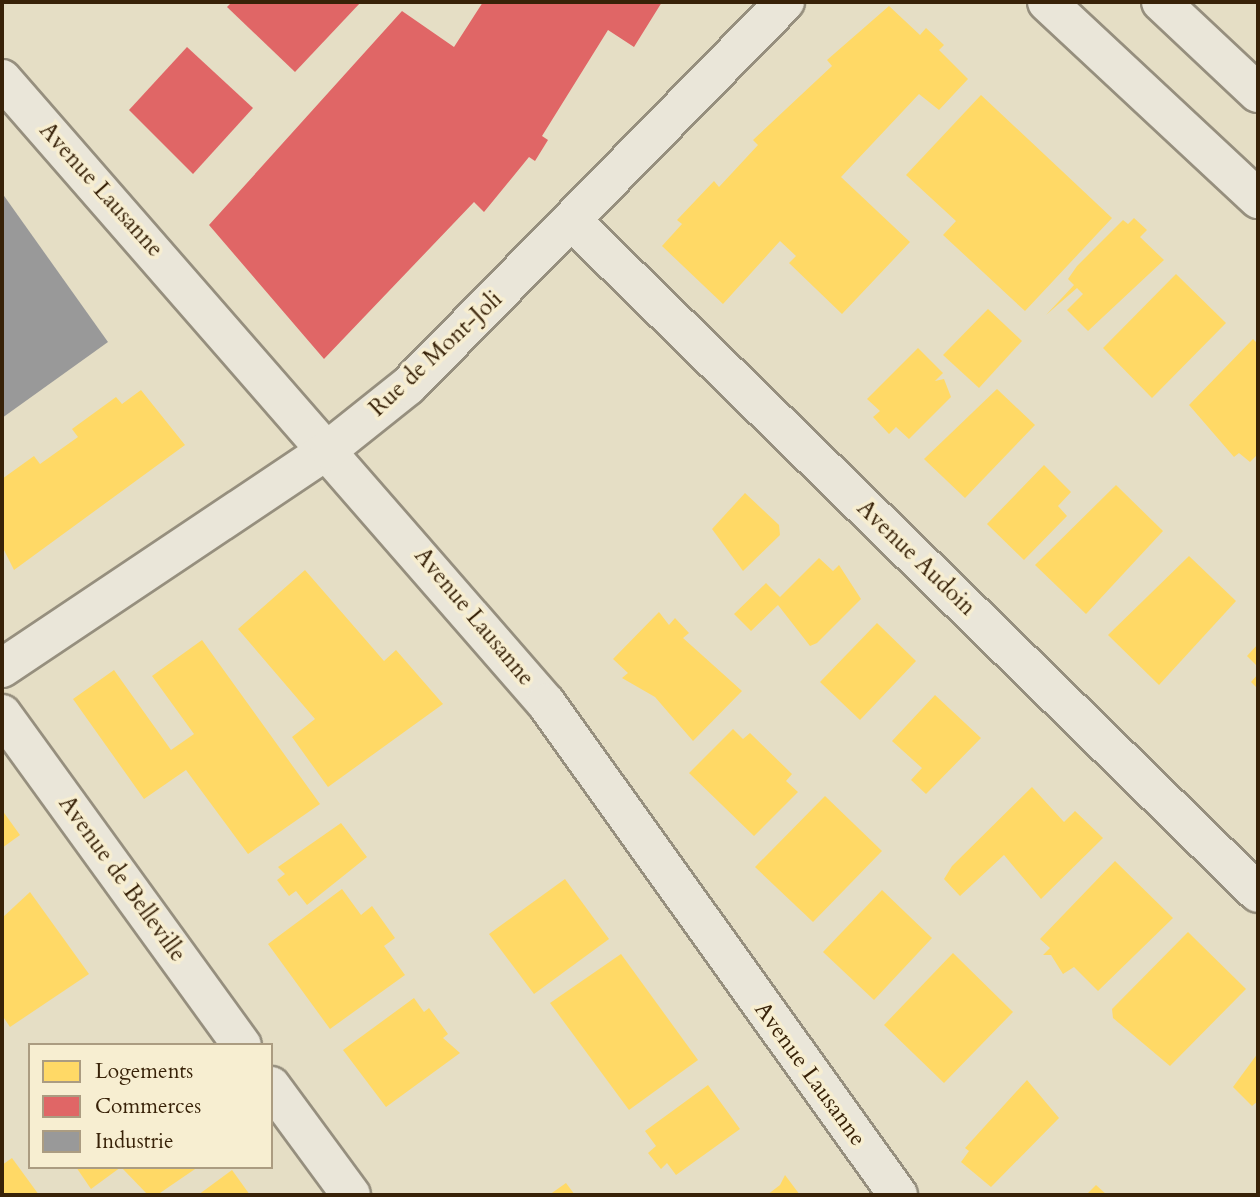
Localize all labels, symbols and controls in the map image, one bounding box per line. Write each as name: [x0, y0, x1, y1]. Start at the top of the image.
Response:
street label: Avenue Lausanne: [33, 117, 169, 263]
street label: Rue de Mont-Joli: [364, 286, 508, 422]
street label: Avenue Audoin: [851, 495, 981, 621]
street label: Avenue Lausanne: [408, 542, 540, 692]
street label: Avenue de Belleville: [53, 791, 191, 967]
street label: Avenue Lausanne: [748, 997, 872, 1151]
legend: [28, 1043, 273, 1169]
text: Logements: [95, 1057, 193, 1086]
text: Commerces: [95, 1092, 201, 1121]
text: Industrie: [95, 1127, 174, 1156]

